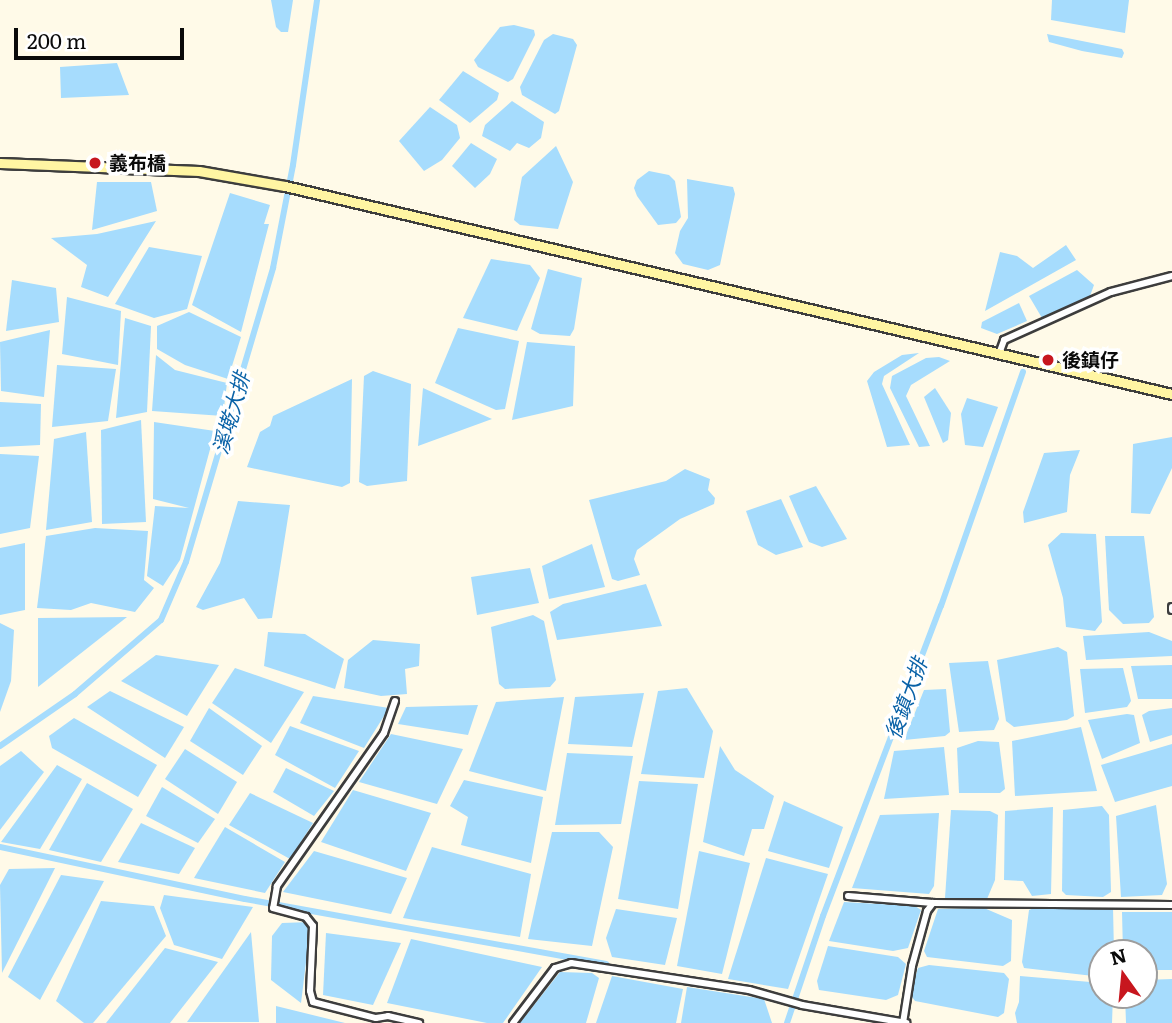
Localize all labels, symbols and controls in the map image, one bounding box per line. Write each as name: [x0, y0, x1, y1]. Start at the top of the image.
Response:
scale bar: [18, 14, 187, 58]
text: 200 m: [27, 24, 87, 55]
place label: 義布橋: [109, 152, 166, 174]
marker: 義布橋: [87, 155, 103, 171]
place label: 後鎮仔: [1062, 349, 1119, 371]
marker: 後鎮仔: [1040, 352, 1056, 368]
water label: 溪墘大排: [206, 369, 254, 457]
water label: 後鎮大排: [879, 654, 931, 742]
north arrow: [1088, 939, 1158, 1009]
text: N: [1107, 940, 1129, 971]

